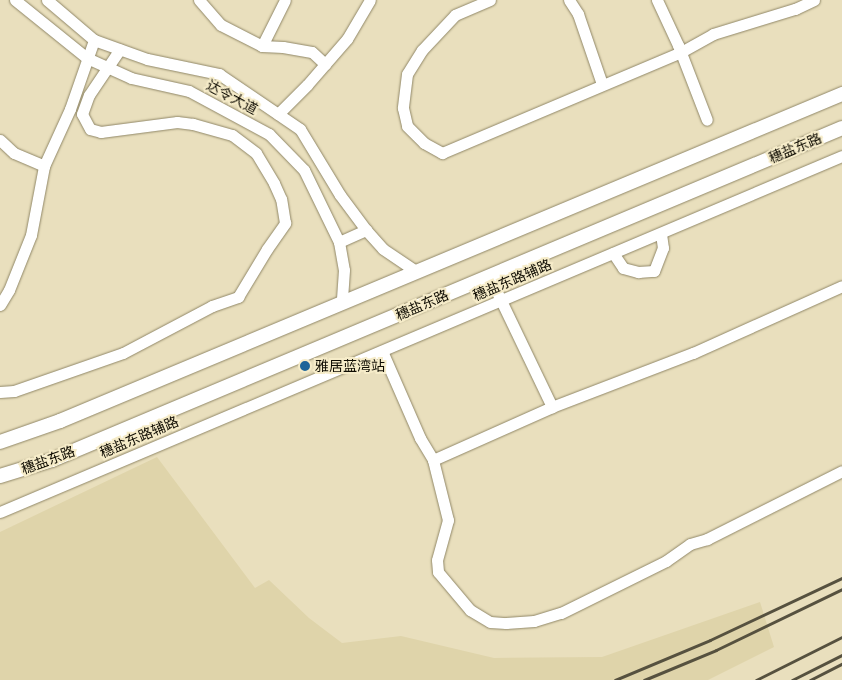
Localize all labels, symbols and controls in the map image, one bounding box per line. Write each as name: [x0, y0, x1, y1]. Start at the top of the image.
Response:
street label: 达令大道: [203, 76, 261, 118]
street label: 穗盐东路: [766, 129, 824, 167]
street label: 穗盐东路辅路: [470, 256, 554, 304]
street label: 穗盐东路: [393, 286, 451, 324]
place label: 雅居蓝湾站: [315, 358, 385, 374]
marker: 雅居蓝湾站: [299, 360, 311, 372]
street label: 穗盐东路辅路: [97, 413, 181, 461]
street label: 穗盐东路: [19, 443, 77, 477]

